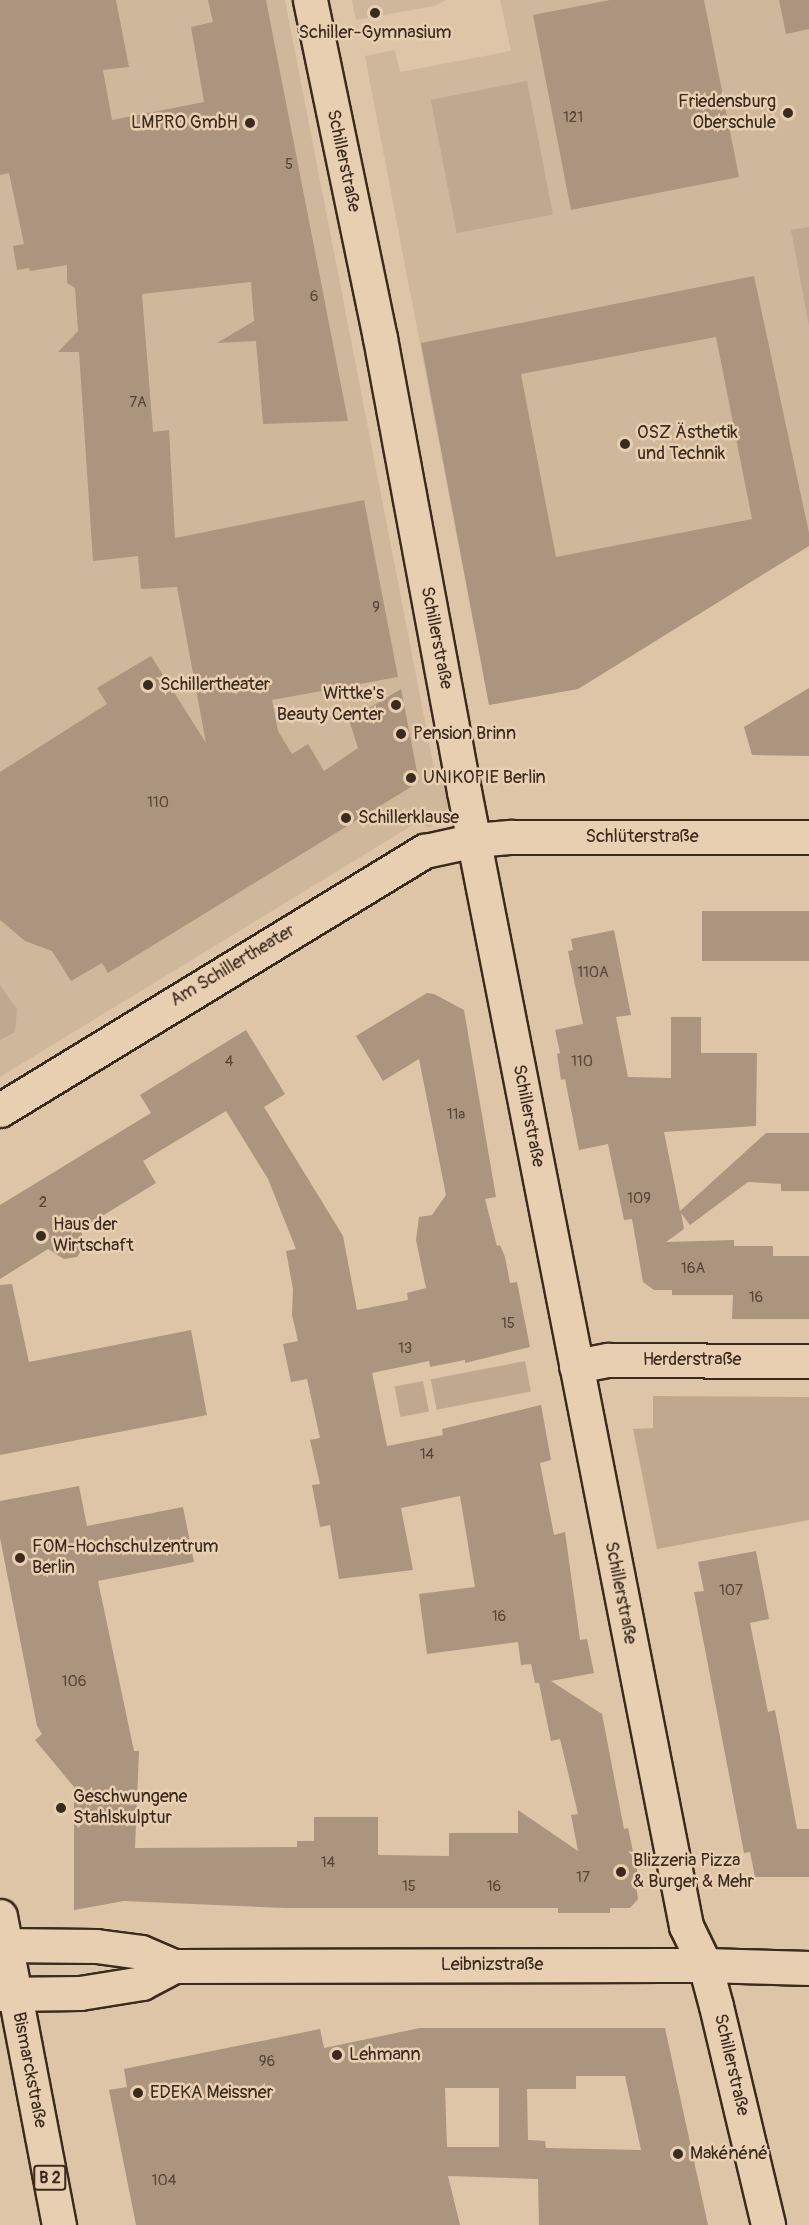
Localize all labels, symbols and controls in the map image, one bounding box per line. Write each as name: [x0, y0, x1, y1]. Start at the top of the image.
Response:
marker: Schiller-Gymnasium: [368, 6, 382, 20]
place label: Schiller-Gymnasium: [299, 22, 451, 44]
place label: Friedensburg Oberschule: [678, 92, 776, 134]
marker: Friedensburg Oberschule: [781, 106, 795, 120]
street label: Schillerstraße: [322, 108, 364, 214]
house number: 121: [563, 109, 583, 127]
place label: LMPRO GmbH: [131, 112, 238, 134]
marker: LMPRO GmbH: [243, 116, 257, 130]
house number: 5: [285, 156, 293, 174]
house number: 6: [310, 288, 318, 306]
house number: 7A: [129, 394, 147, 412]
place label: OSZ Ästhetik und Technik: [637, 423, 738, 466]
marker: OSZ Ästhetik und Technik: [618, 437, 632, 451]
street label: Schillerstraße: [415, 585, 457, 691]
house number: 9: [372, 599, 380, 617]
place label: Schillertheater: [160, 674, 270, 696]
marker: Schillertheater: [141, 678, 155, 692]
place label: Wittke's Beauty Center: [277, 684, 384, 726]
marker: Wittke's Beauty Center: [389, 698, 403, 712]
place label: Pension Brinn: [413, 723, 516, 745]
marker: Pension Brinn: [394, 727, 408, 741]
place label: UNIKOPIE Berlin: [423, 767, 546, 789]
marker: UNIKOPIE Berlin: [404, 771, 418, 785]
house number: 110: [147, 794, 169, 812]
place label: Schillerklause: [358, 807, 459, 829]
marker: Schillerklause: [339, 811, 353, 825]
street label: Schlüterstraße: [585, 826, 699, 848]
street label: Am Schillertheater: [167, 920, 299, 1012]
house number: 110A: [577, 964, 609, 982]
house number: 4: [225, 1053, 233, 1071]
house number: 110: [571, 1053, 593, 1071]
street label: Schillerstraße: [507, 1063, 549, 1169]
house number: 11a: [447, 1106, 465, 1124]
house number: 109: [627, 1190, 651, 1208]
house number: 2: [39, 1194, 47, 1212]
place label: Haus der Wirtschaft: [53, 1215, 134, 1258]
marker: Haus der Wirtschaft: [34, 1229, 48, 1243]
house number: 16A: [681, 1260, 705, 1278]
house number: 16: [749, 1289, 763, 1307]
house number: 15: [501, 1315, 515, 1333]
house number: 13: [398, 1340, 412, 1358]
street label: Herderstraße: [643, 1349, 741, 1371]
house number: 14: [420, 1446, 434, 1464]
place label: FOM-Hochschulzentrum Berlin: [32, 1537, 219, 1580]
street label: Schillerstraße: [599, 1540, 641, 1646]
marker: FOM-Hochschulzentrum Berlin: [13, 1551, 27, 1565]
house number: 107: [719, 1582, 743, 1600]
house number: 16: [492, 1608, 506, 1626]
house number: 106: [62, 1673, 86, 1691]
place label: Geschwungene Stahlskulptur: [73, 1787, 187, 1830]
marker: Geschwungene Stahlskulptur: [54, 1801, 68, 1815]
place label: Blizzeria Pizza & Burger & Mehr: [633, 1851, 754, 1894]
house number: 14: [321, 1854, 335, 1872]
marker: Blizzeria Pizza & Burger & Mehr: [614, 1865, 628, 1879]
house number: 17: [576, 1869, 590, 1887]
house number: 15: [402, 1878, 416, 1896]
house number: 16: [487, 1878, 501, 1896]
street label: Leibnizstraße: [441, 1954, 543, 1976]
street label: Bismarckstraße: [7, 2010, 51, 2130]
street label: Schillerstraße: [709, 2012, 753, 2118]
place label: Lehmann: [349, 2044, 421, 2066]
marker: Lehmann: [330, 2048, 344, 2062]
house number: 96: [259, 2053, 275, 2071]
place label: EDEKA Meissner: [150, 2082, 273, 2104]
marker: EDEKA Meissner: [131, 2086, 145, 2100]
place label: Makénéné: [690, 2143, 768, 2165]
marker: Makénéné: [671, 2147, 685, 2161]
road number: B 2: [32, 2165, 68, 2191]
house number: 104: [152, 2172, 176, 2190]

